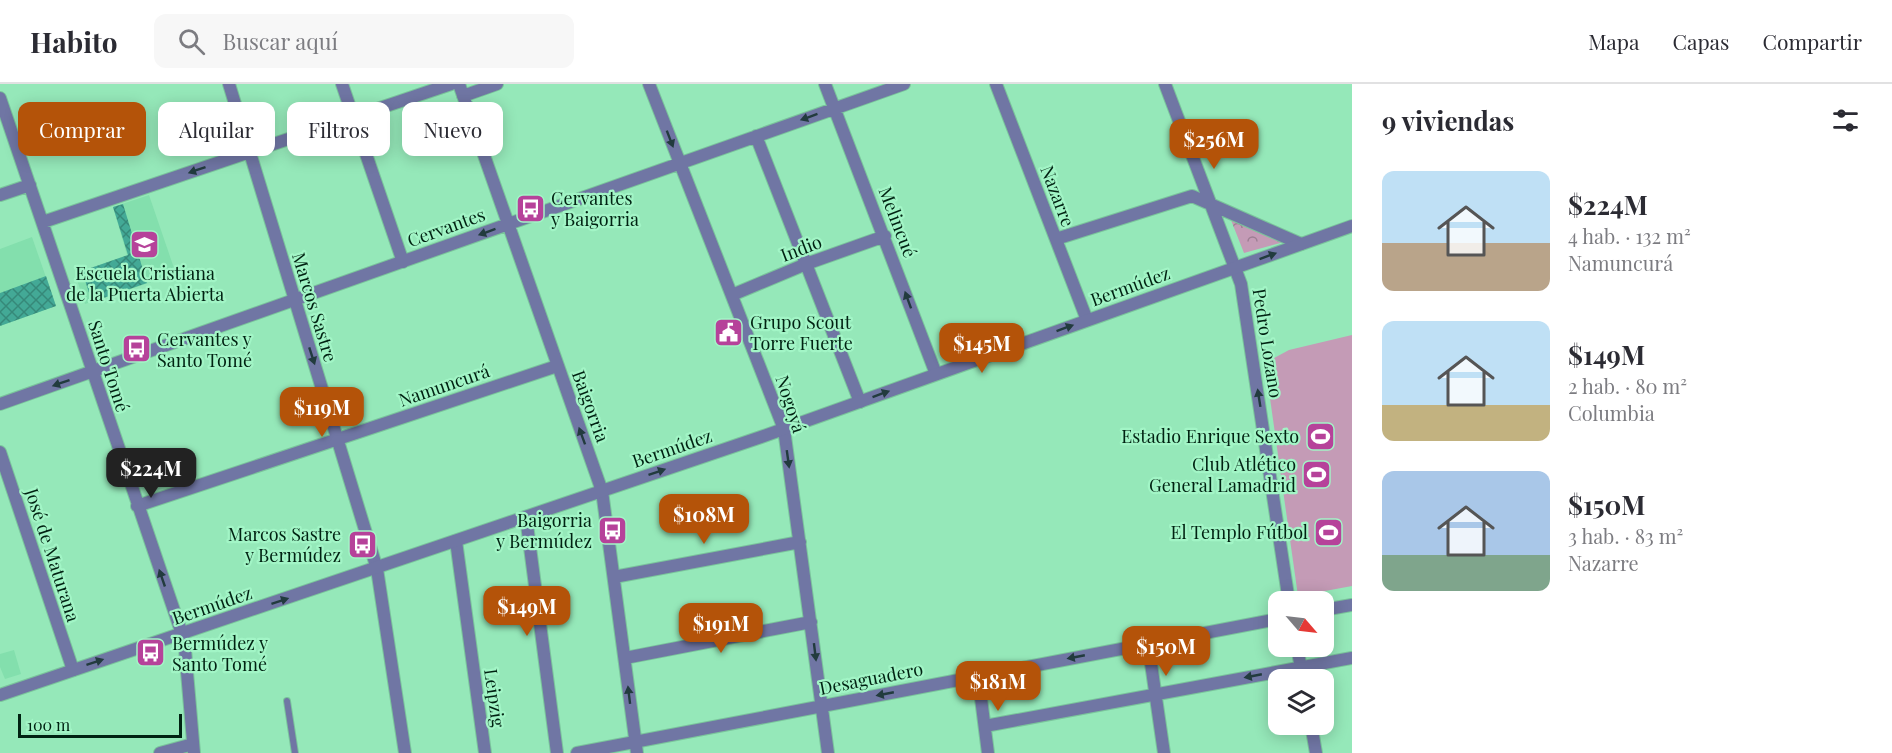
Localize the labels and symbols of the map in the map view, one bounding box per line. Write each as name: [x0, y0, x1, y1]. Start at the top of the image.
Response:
one-way arrow: [800, 113, 818, 123]
pin: $256M: [1172, 119, 1256, 170]
one-way arrow: [666, 130, 676, 148]
street label: Nazarre: [1035, 162, 1081, 230]
one-way arrow: [188, 166, 206, 175]
street label: Melincué: [874, 183, 922, 261]
place label: Cervantes y Baigorria: [550, 186, 639, 231]
bus stop icon: Cervantes y Baigorria: [514, 192, 546, 224]
street label: Cervantes: [404, 202, 488, 252]
one-way arrow: [477, 227, 495, 237]
school or university icon: Escuela Cristiana de la Puerta Abierta: [129, 228, 161, 260]
street label: Indio: [777, 229, 825, 267]
street label: Marcos Sastre: [287, 249, 343, 365]
one-way arrow: [1259, 250, 1277, 260]
place label: Escuela Cristiana de la Puerta Abierta: [66, 261, 224, 306]
street label: Bermúdez: [1087, 261, 1173, 311]
street label: Pedro Lozano: [1248, 287, 1289, 400]
one-way arrow: [903, 290, 913, 308]
place label: Grupo Scout Torre Fuerte: [750, 310, 853, 355]
public building icon: Grupo Scout Torre Fuerte: [713, 316, 745, 348]
street label: Santo Tomé: [83, 317, 135, 415]
pin: $145M: [940, 323, 1024, 374]
one-way arrow: [1056, 323, 1074, 333]
place label: Cervantes y Santo Tomé: [157, 327, 252, 372]
bus stop icon: Cervantes y Santo Tomé: [120, 333, 152, 365]
one-way arrow: [307, 347, 317, 365]
street label: Namuncurá: [395, 358, 493, 412]
street label: Baigorria: [567, 367, 615, 445]
street label: Nogoyá: [770, 372, 812, 436]
one-way arrow: [52, 379, 70, 389]
pin: $119M: [280, 387, 364, 438]
one-way arrow: [872, 389, 890, 399]
one-way arrow: [1254, 389, 1263, 408]
sports icon: Estadio Enrique Sexto: [1304, 420, 1336, 452]
street label: Bermúdez: [629, 423, 715, 473]
place label: Estadio Enrique Sexto: [1121, 424, 1299, 448]
one-way arrow: [577, 427, 587, 445]
pin: $224M: [109, 448, 193, 499]
one-way arrow: [784, 449, 793, 468]
place label: Club Atlético General Lamadrid: [1149, 452, 1297, 497]
sports icon: Club Atlético General Lamadrid: [1301, 458, 1333, 490]
one-way arrow: [648, 467, 666, 477]
street label: José de Maturana: [20, 484, 86, 625]
pin: $108M: [662, 494, 746, 545]
place label: Baigorria y Bermúdez: [495, 508, 592, 553]
bus stop icon: Baigorria y Bermúdez: [597, 514, 629, 546]
sports icon: El Templo Fútbol: [1313, 516, 1345, 548]
place label: El Templo Fútbol: [1171, 520, 1308, 544]
place label: Marcos Sastre y Bermúdez: [228, 522, 341, 567]
bus stop icon: Marcos Sastre y Bermúdez: [346, 528, 378, 560]
one-way arrow: [157, 569, 167, 587]
street label: Bermúdez: [169, 580, 255, 630]
pin: $149M: [485, 586, 569, 637]
north arrow: [1268, 591, 1334, 657]
one-way arrow: [271, 595, 289, 605]
pin: $191M: [679, 603, 763, 654]
pin: $150M: [1124, 626, 1208, 677]
place label: Bermúdez y Santo Tomé: [172, 631, 268, 676]
bus stop icon: Bermúdez y Santo Tomé: [135, 637, 167, 669]
one-way arrow: [810, 643, 819, 662]
one-way arrow: [1066, 653, 1085, 662]
street label: Desaguadero: [817, 656, 925, 700]
one-way arrow: [86, 657, 104, 667]
pin: $181M: [956, 661, 1040, 712]
street label: Leipzig: [479, 667, 511, 729]
one-way arrow: [1243, 672, 1262, 681]
one-way arrow: [625, 685, 634, 704]
one-way arrow: [875, 690, 894, 699]
scale bar: [18, 711, 182, 738]

